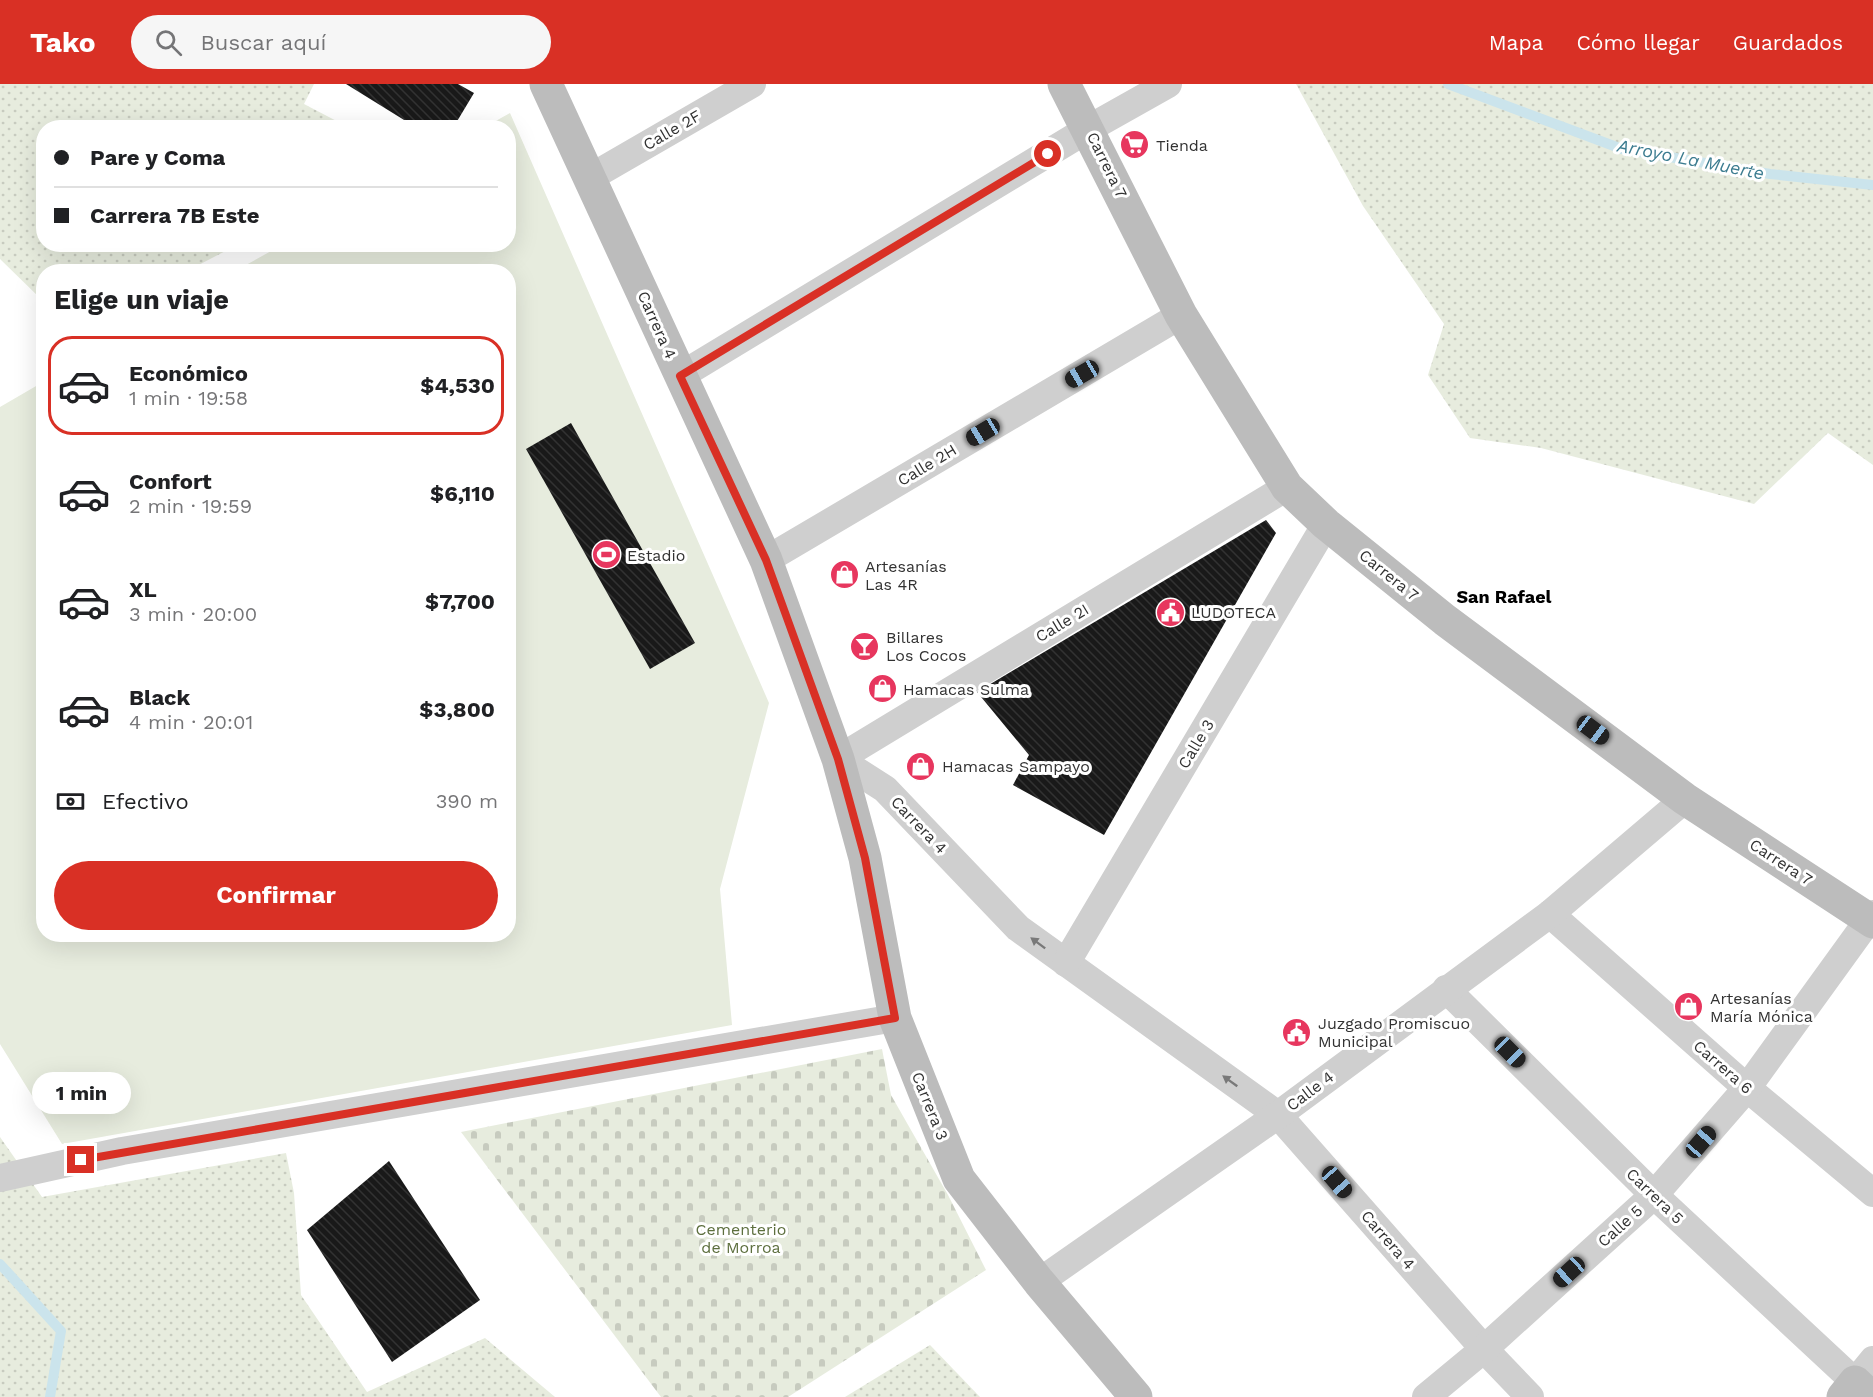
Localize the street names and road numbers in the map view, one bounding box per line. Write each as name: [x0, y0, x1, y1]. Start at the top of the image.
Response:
street label: Calle 2F: [640, 106, 704, 154]
street label: Carrera 7: [1083, 129, 1131, 201]
street label: Carrera 4: [634, 288, 680, 362]
street label: Calle 2H: [894, 440, 960, 490]
street label: Carrera 7: [1355, 545, 1423, 605]
street label: Calle 2I: [1032, 600, 1092, 646]
street label: Calle 3: [1174, 716, 1218, 772]
street label: Carrera 4: [887, 792, 951, 858]
street label: Carrera 7: [1746, 835, 1816, 889]
street label: Carrera 6: [1690, 1036, 1756, 1098]
street label: Calle 4: [1283, 1067, 1338, 1115]
street label: Carrera 3: [908, 1069, 952, 1143]
street label: Carrera 5: [1623, 1164, 1687, 1228]
street label: Calle 5: [1594, 1201, 1646, 1251]
street label: Carrera 4: [1357, 1206, 1419, 1274]

